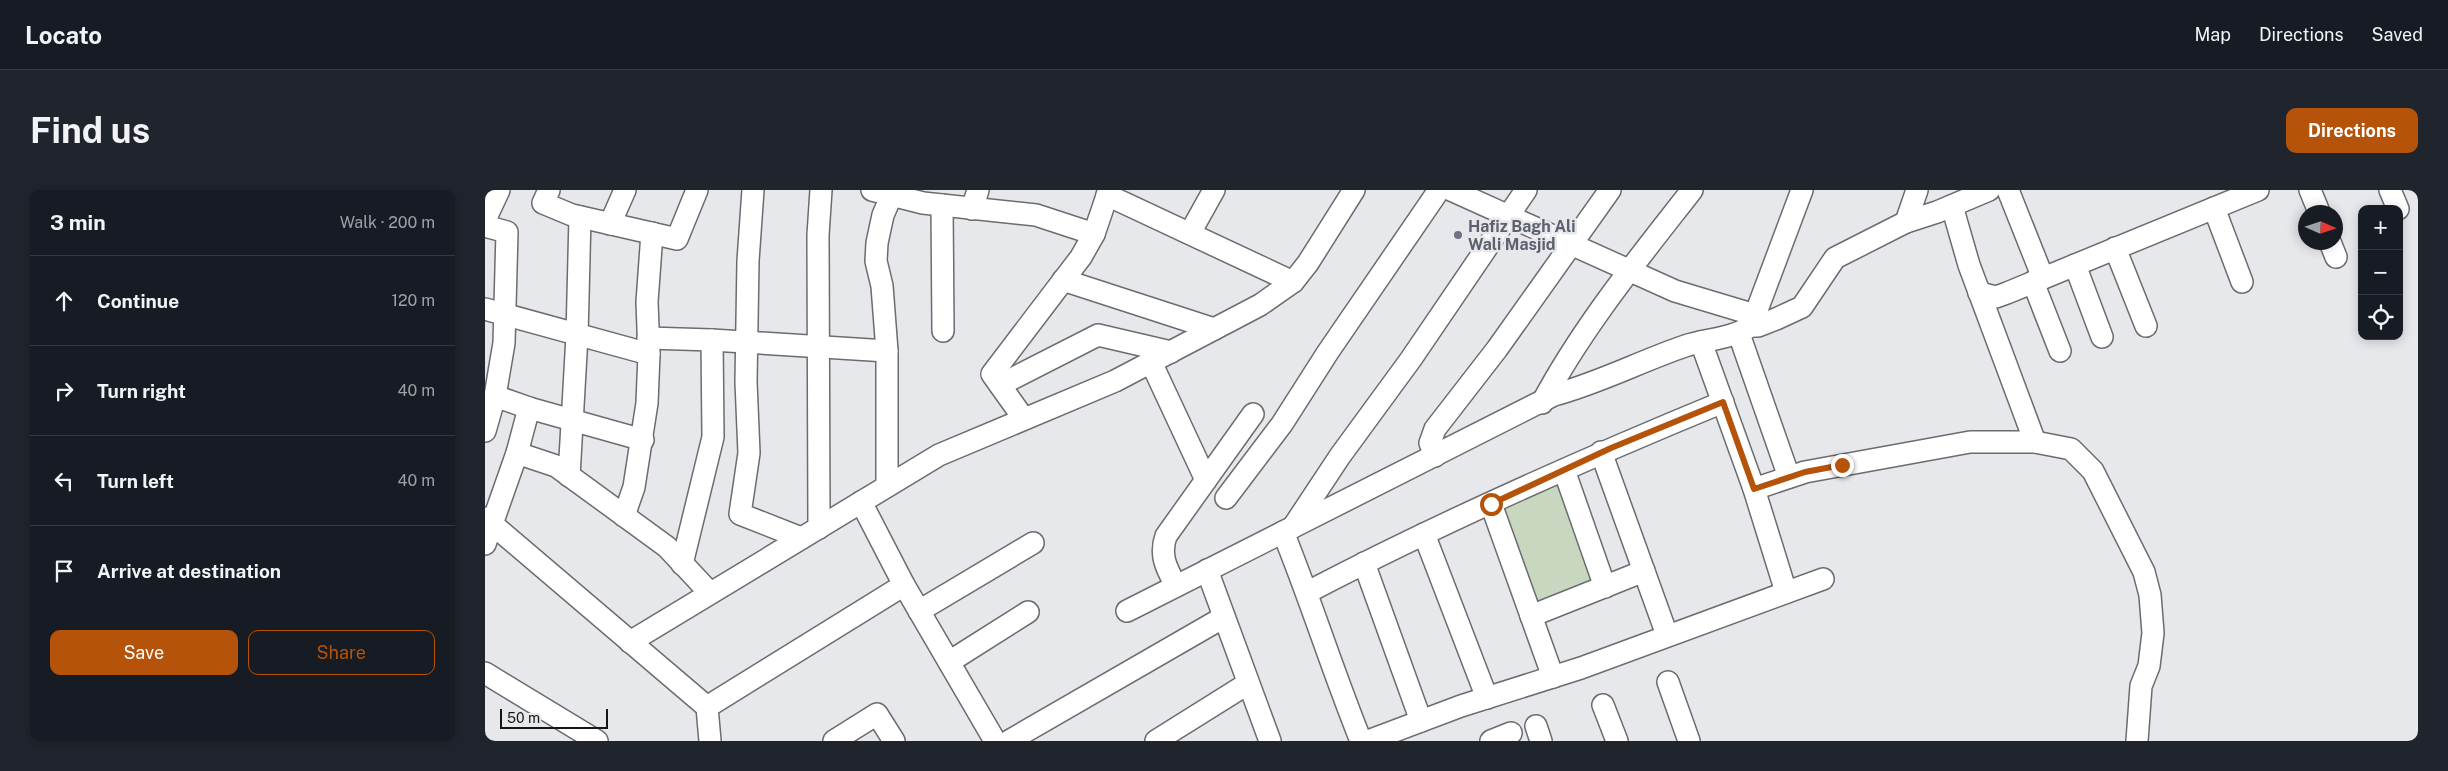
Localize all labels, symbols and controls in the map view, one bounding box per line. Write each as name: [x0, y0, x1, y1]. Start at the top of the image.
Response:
text: Locato: [25, 21, 102, 49]
text: Map: [2194, 24, 2231, 45]
text: Directions: [2259, 24, 2344, 45]
text: Saved: [2372, 24, 2423, 45]
button: Directions: [2286, 108, 2418, 153]
text: Find us: [30, 110, 150, 151]
north arrow: [2298, 205, 2343, 250]
map controls: [2358, 205, 2403, 340]
button: +: [2358, 205, 2403, 250]
text: 3 min: [50, 210, 106, 235]
text: Walk · 200 m: [340, 213, 435, 232]
place label: Hafiz Bagh Ali Wali Masjid: [1468, 217, 1575, 254]
marker: Hafiz Bagh Ali Wali Masjid: [1452, 229, 1464, 241]
button: −: [2358, 250, 2403, 295]
icon: ahead: [50, 287, 78, 315]
text: Continue: [97, 290, 179, 312]
text: 120 m: [391, 291, 435, 310]
button: locate: [2358, 295, 2403, 340]
icon: right: [50, 377, 78, 405]
text: Turn right: [97, 380, 186, 402]
text: 40 m: [397, 381, 435, 400]
route end: [1831, 454, 1854, 477]
icon: left: [50, 467, 78, 495]
text: Turn left: [97, 470, 174, 492]
text: 40 m: [397, 471, 435, 490]
route start: [1480, 493, 1503, 516]
icon: arrive: [50, 557, 78, 585]
text: Arrive at destination: [97, 560, 281, 582]
button: Save: [50, 630, 238, 675]
button: Share: [248, 630, 435, 675]
scale bar: [500, 706, 607, 729]
text: 50 m: [507, 710, 540, 726]

